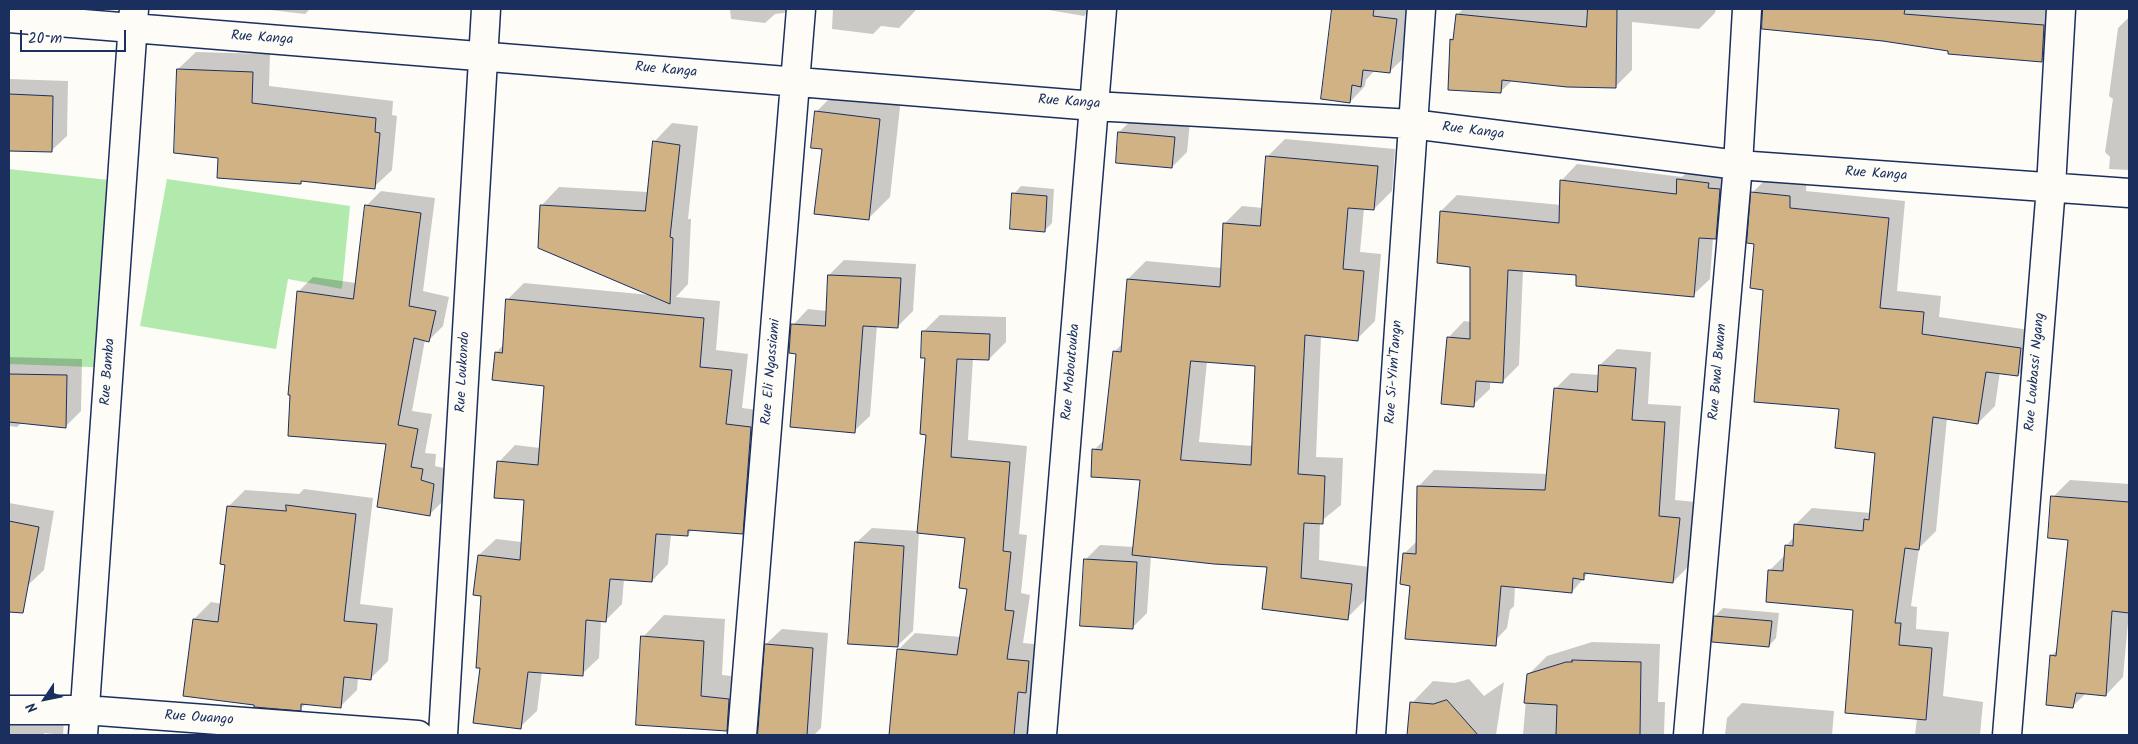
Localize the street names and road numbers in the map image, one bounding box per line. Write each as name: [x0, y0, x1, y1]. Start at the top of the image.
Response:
street label: Rue Kanga: [230, 28, 294, 50]
street label: Rue Kanga: [634, 60, 698, 82]
street label: Rue Kanga: [1037, 92, 1101, 114]
street label: Rue Kanga: [1441, 120, 1505, 144]
street label: Rue Kanga: [1844, 164, 1908, 186]
street label: Rue Loubassi Ngang: [2022, 312, 2050, 432]
street label: Rue Eli Ngassiami: [759, 318, 785, 426]
street label: Rue Si-Yim'Tangn: [1383, 319, 1407, 425]
street label: Rue Moboutouba: [1059, 323, 1085, 421]
street label: Rue Bwal Bwam: [1706, 323, 1732, 421]
street label: Rue Loukondo: [453, 331, 475, 413]
street label: Rue Bamba: [98, 338, 120, 406]
street label: Rue Ouango: [164, 708, 234, 730]

